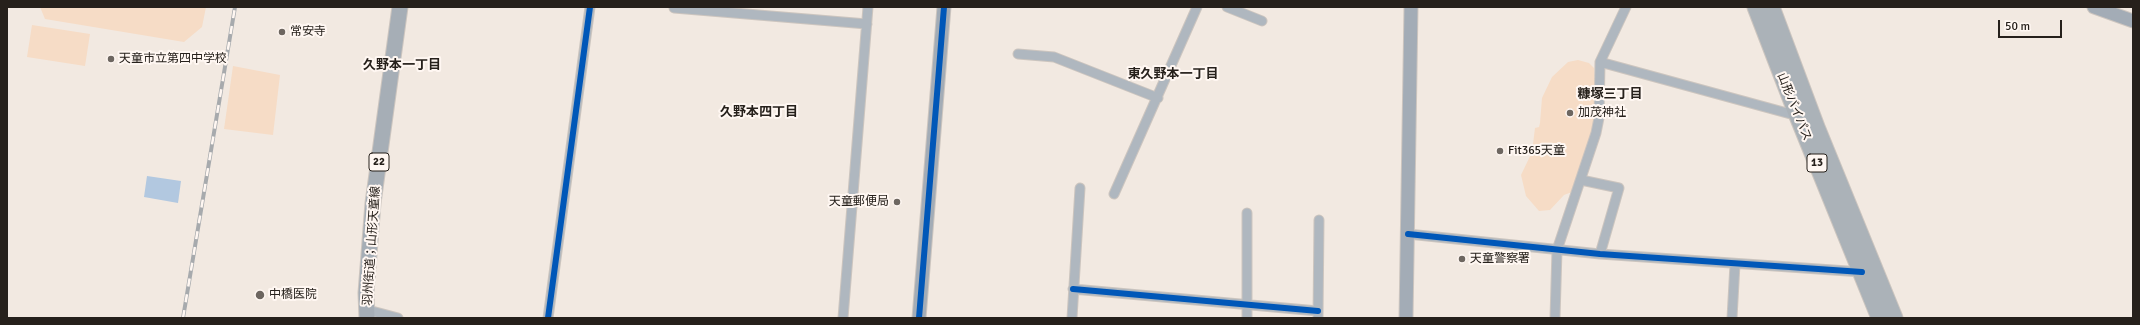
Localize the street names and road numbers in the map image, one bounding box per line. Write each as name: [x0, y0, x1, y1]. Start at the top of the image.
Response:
street label: 山形バイパス: [1774, 71, 1814, 143]
road number: 22: [369, 153, 389, 171]
road number: 13: [1807, 154, 1827, 172]
street label: 羽州街道；山形天童線: [361, 186, 383, 306]

